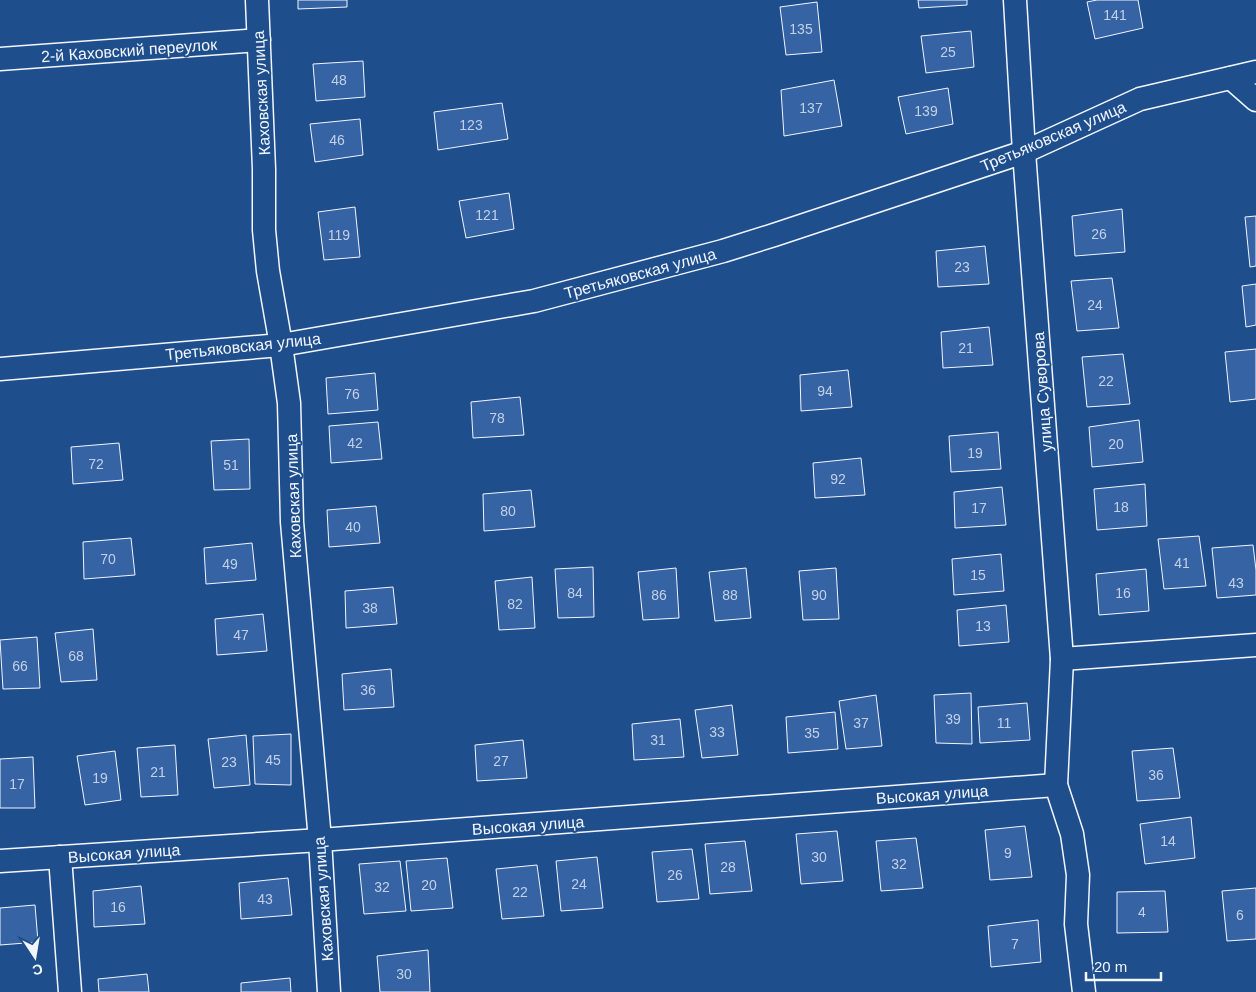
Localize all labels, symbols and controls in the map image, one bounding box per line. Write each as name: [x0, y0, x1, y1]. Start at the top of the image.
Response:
house number: 141: [1103, 7, 1127, 23]
house number: 135: [789, 21, 813, 37]
street label: Каховская улица: [250, 30, 273, 156]
street label: 2-й Каховский переулок: [40, 36, 219, 65]
house number: 25: [940, 44, 956, 60]
house number: 48: [331, 72, 347, 88]
street label: Третьяковская улица: [978, 98, 1129, 175]
house number: 137: [799, 100, 823, 116]
house number: 139: [914, 103, 938, 119]
house number: 123: [459, 117, 483, 133]
house number: 46: [329, 132, 345, 148]
house number: 121: [475, 207, 499, 223]
house number: 26: [1091, 226, 1107, 242]
house number: 119: [328, 227, 350, 243]
street label: Третьяковская улица: [562, 245, 718, 302]
house number: 23: [954, 259, 970, 275]
house number: 24: [1087, 297, 1103, 313]
street label: Третьяковская улица: [164, 330, 322, 363]
street label: улица Суворова: [1030, 331, 1055, 453]
house number: 21: [958, 340, 974, 356]
house number: 22: [1098, 373, 1114, 389]
house number: 94: [817, 383, 833, 399]
house number: 76: [344, 386, 360, 402]
house number: 78: [489, 410, 505, 426]
street label: Каховская улица: [283, 433, 304, 559]
house number: 42: [347, 435, 363, 451]
house number: 20: [1108, 436, 1124, 452]
house number: 19: [967, 445, 983, 461]
house number: 72: [88, 456, 104, 472]
house number: 51: [223, 457, 239, 473]
house number: 92: [830, 471, 846, 487]
house number: 18: [1113, 499, 1129, 515]
house number: 17: [971, 500, 987, 516]
house number: 80: [500, 503, 516, 519]
house number: 40: [345, 519, 361, 535]
house number: 70: [100, 551, 116, 567]
house number: 41: [1174, 555, 1190, 571]
house number: 49: [222, 556, 238, 572]
house number: 15: [970, 567, 986, 583]
house number: 43: [1228, 575, 1244, 591]
house number: 84: [567, 585, 583, 601]
house number: 16: [1115, 585, 1131, 601]
house number: 86: [651, 587, 667, 603]
house number: 88: [722, 587, 738, 603]
house number: 90: [811, 587, 827, 603]
house number: 82: [507, 596, 523, 612]
house number: 38: [362, 600, 378, 616]
house number: 13: [975, 618, 991, 634]
house number: 47: [233, 627, 249, 643]
house number: 68: [68, 648, 84, 664]
house number: 66: [12, 658, 28, 674]
house number: 36: [360, 682, 376, 698]
house number: 39: [945, 711, 961, 727]
house number: 37: [853, 715, 869, 731]
house number: 11: [997, 715, 1011, 731]
house number: 33: [709, 724, 725, 740]
house number: 35: [804, 725, 820, 741]
house number: 31: [650, 732, 666, 748]
house number: 45: [265, 752, 281, 768]
house number: 27: [493, 753, 509, 769]
house number: 23: [221, 754, 237, 770]
house number: 21: [150, 764, 166, 780]
house number: 36: [1148, 767, 1164, 783]
house number: 19: [92, 770, 108, 786]
house number: 17: [9, 776, 25, 792]
street label: Высокая улица: [875, 782, 989, 807]
street label: Высокая улица: [471, 813, 585, 838]
house number: 14: [1160, 833, 1176, 849]
street label: Каховская улица: [311, 836, 336, 962]
street label: Высокая улица: [67, 841, 181, 866]
house number: 9: [1004, 845, 1012, 861]
house number: 30: [811, 849, 827, 865]
house number: 32: [891, 856, 907, 872]
house number: 28: [720, 859, 736, 875]
house number: 26: [667, 867, 683, 883]
house number: 24: [571, 876, 587, 892]
house number: 20: [421, 877, 437, 893]
house number: 32: [374, 879, 390, 895]
house number: 22: [512, 884, 528, 900]
house number: 43: [257, 891, 273, 907]
house number: 16: [110, 899, 126, 915]
house number: 4: [1138, 904, 1146, 920]
house number: 6: [1236, 907, 1244, 923]
north arrow: [10, 932, 60, 982]
house number: 7: [1011, 936, 1019, 952]
scale bar: [1086, 950, 1161, 982]
text: 20 m: [1094, 958, 1127, 975]
text: С: [31, 961, 44, 979]
house number: 30: [396, 966, 412, 982]

